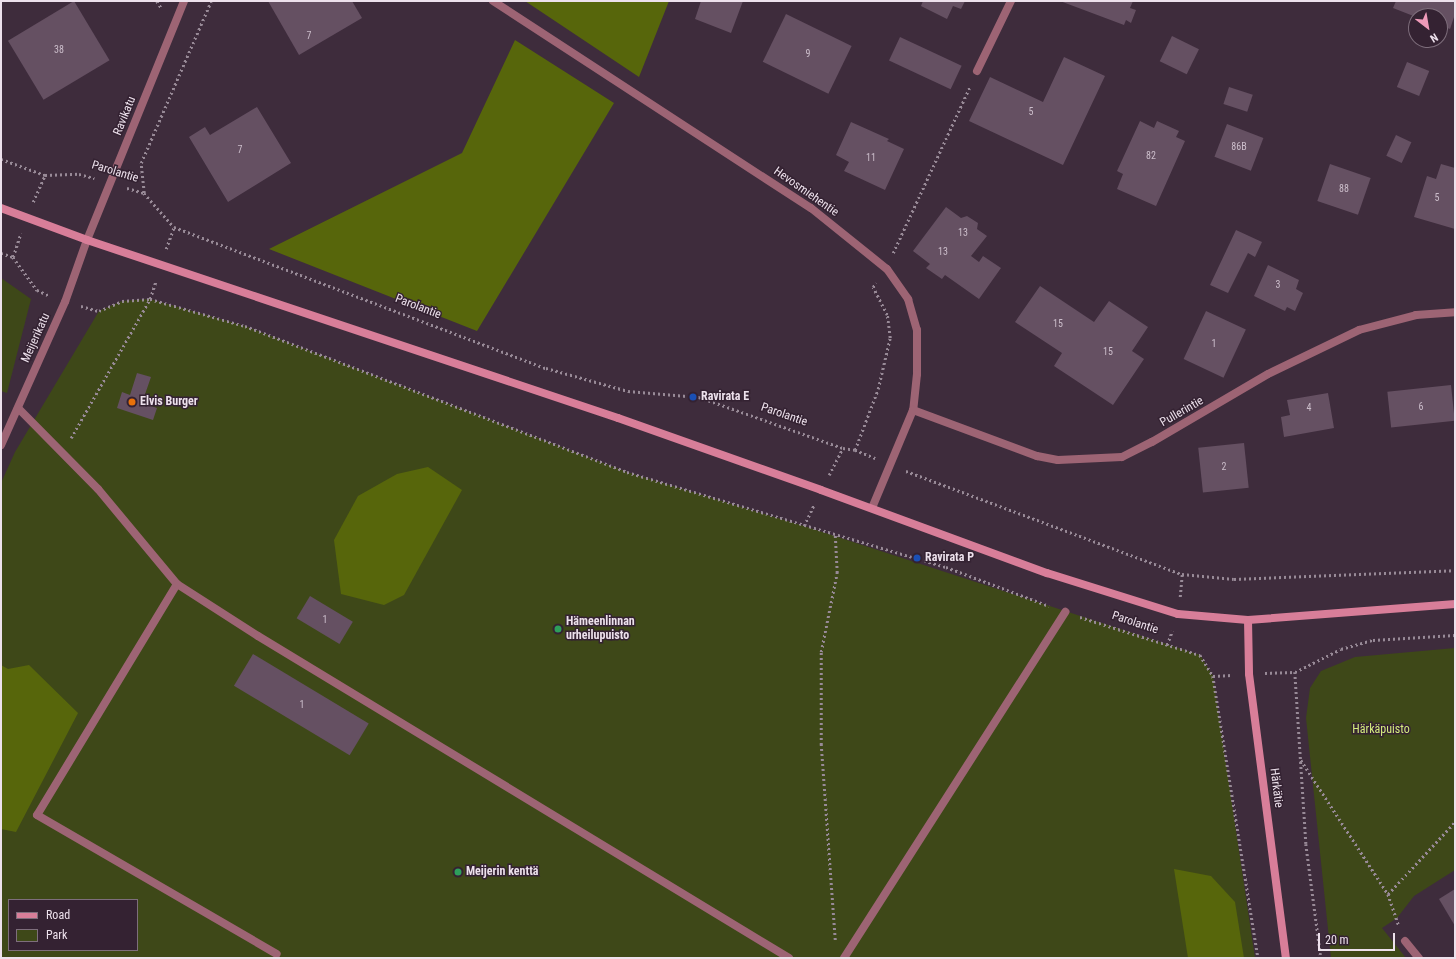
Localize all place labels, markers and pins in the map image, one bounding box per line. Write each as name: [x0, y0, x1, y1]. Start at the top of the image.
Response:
place label: Ravirata E: [701, 390, 749, 404]
marker: Ravirata E: [688, 392, 698, 402]
place label: Elvis Burger: [140, 395, 198, 409]
marker: Elvis Burger: [127, 397, 137, 407]
place label: Ravirata P: [925, 551, 974, 565]
marker: Ravirata P: [912, 553, 922, 563]
place label: Hämeenlinnan urheilupuisto: [566, 615, 635, 643]
marker: Hämeenlinnan urheilupuisto: [553, 624, 563, 634]
place label: Meijerin kenttä: [466, 865, 538, 879]
marker: Meijerin kenttä: [453, 867, 463, 877]

